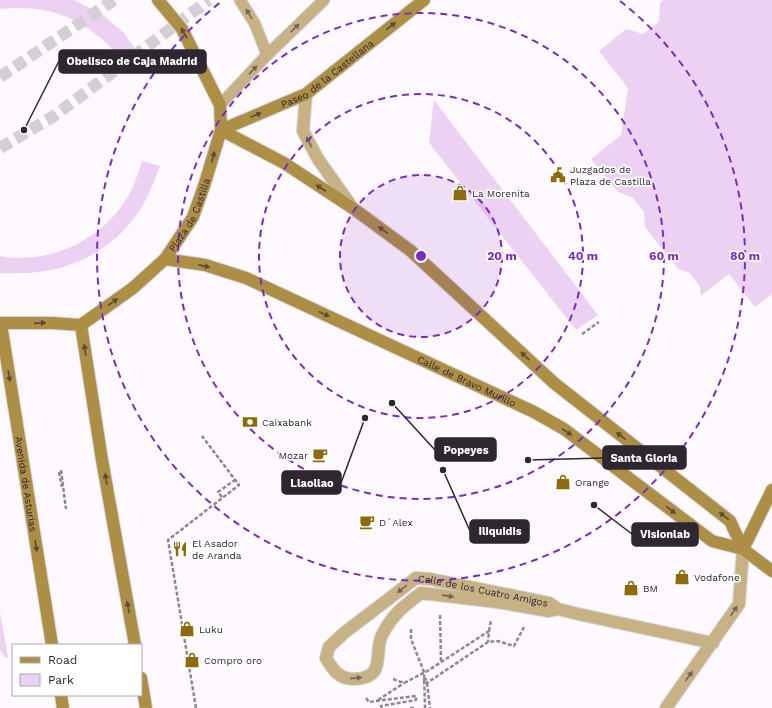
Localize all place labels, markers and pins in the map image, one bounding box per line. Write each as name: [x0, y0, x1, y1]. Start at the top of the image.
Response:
callout: Obelisco de Caja Madrid: [59, 50, 206, 73]
place label: Juzgados de Plaza de Castilla: [570, 164, 651, 187]
public building icon: Juzgados de Plaza de Castilla: [549, 166, 567, 184]
shop icon: La Morenita: [451, 184, 469, 202]
place label: La Morenita: [472, 188, 530, 199]
centre of rings: [414, 249, 428, 263]
bank icon: Caixabank: [241, 413, 259, 431]
place label: Caixabank: [262, 417, 312, 428]
callout: Popeyes: [435, 438, 496, 461]
cafe icon: Mozar: [311, 446, 329, 464]
callout: Santa Gloria: [603, 446, 686, 469]
place label: Mozar: [279, 450, 308, 461]
callout: Llaollao: [282, 471, 341, 494]
shop icon: Orange: [554, 473, 572, 491]
place label: Orange: [575, 477, 610, 488]
cafe icon: D´Alex: [358, 513, 376, 531]
place label: D´Alex: [379, 517, 413, 528]
callout: Iliquidis: [470, 520, 529, 543]
callout: Visionlab: [632, 523, 698, 546]
place label: El Asador de Aranda: [192, 538, 242, 561]
restaurant icon: El Asador de Aranda: [171, 540, 189, 558]
shop icon: Vodafone: [673, 568, 691, 586]
place label: Vodafone: [694, 572, 740, 583]
shop icon: BM: [622, 579, 640, 597]
place label: BM: [643, 583, 658, 594]
shop icon: Luku: [178, 620, 196, 638]
place label: Luku: [199, 624, 223, 635]
shop icon: Compro oro: [183, 651, 201, 669]
place label: Compro oro: [204, 655, 262, 666]

